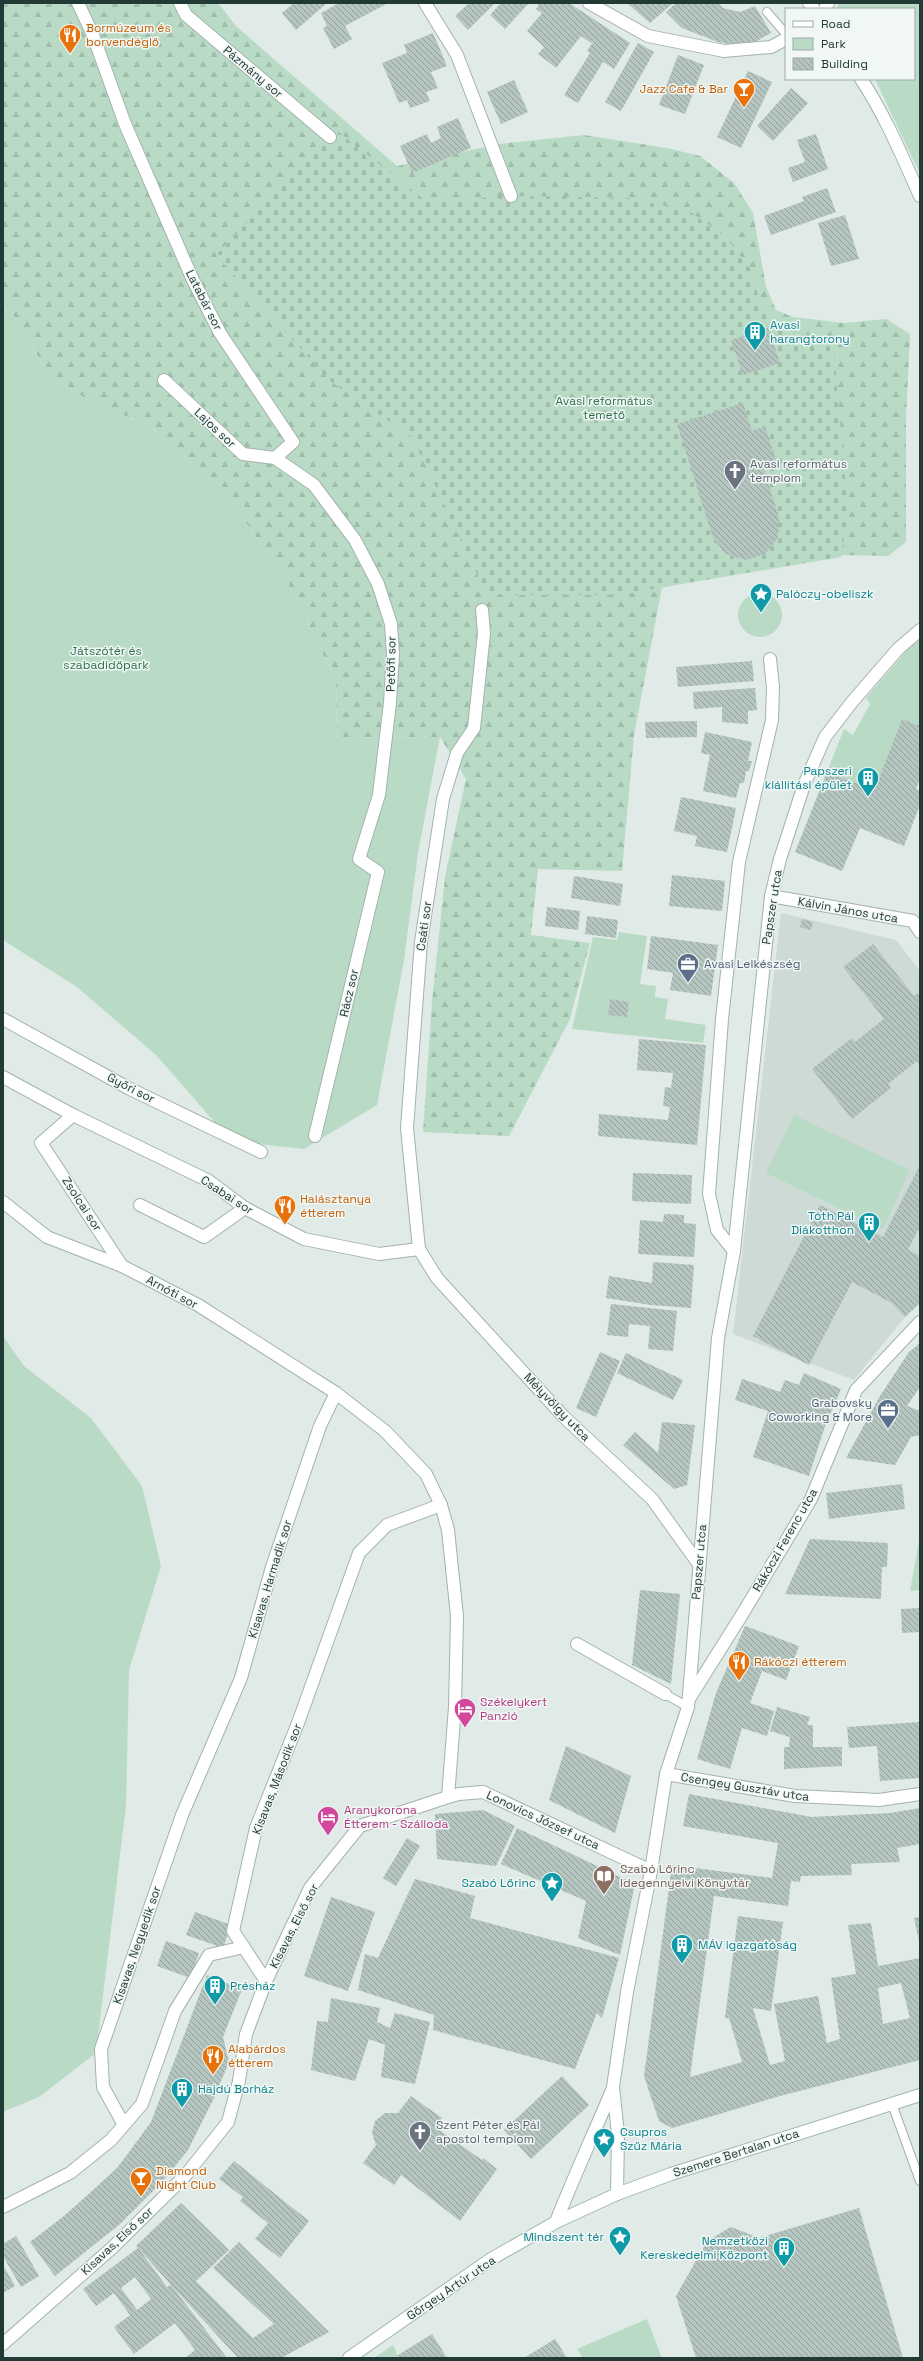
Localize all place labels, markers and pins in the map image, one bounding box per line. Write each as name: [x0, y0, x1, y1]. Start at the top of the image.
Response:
place label: Bormúzeum és borvendéglő: [86, 20, 171, 50]
restaurant icon: Bormúzeum és borvendéglő: [57, 22, 83, 55]
bar icon: Jazz Cafe & Bar: [731, 76, 757, 109]
place label: Jazz Cafe & Bar: [640, 81, 728, 97]
place label: Avasi harangtorony: [770, 317, 850, 347]
building icon: Avasi harangtorony: [742, 319, 768, 352]
place label: Avasi református templom: [750, 456, 847, 486]
church icon: Avasi református templom: [722, 458, 748, 491]
place icon: Palóczy-obeliszk: [748, 581, 774, 614]
place label: Palóczy-obeliszk: [776, 586, 874, 602]
place label: Papszeri kiállítási épület: [765, 763, 852, 793]
building icon: Papszeri kiállítási épület: [855, 765, 881, 798]
office icon: Avasi Lelkészség: [675, 951, 701, 984]
place label: Avasi Lelkészség: [704, 956, 800, 972]
place label: Halásztanya étterem: [300, 1191, 371, 1221]
restaurant icon: Halásztanya étterem: [272, 1193, 298, 1226]
place label: Tóth Pál Diákotthon: [791, 1208, 854, 1238]
building icon: Tóth Pál Diákotthon: [856, 1210, 882, 1243]
place label: Grabovsky Coworking & More: [768, 1395, 872, 1425]
office icon: Grabovsky Coworking & More: [875, 1397, 901, 1430]
restaurant icon: Rákóczi étterem: [726, 1649, 752, 1682]
place label: Rákóczi étterem: [754, 1654, 847, 1670]
place label: Székelykert Panzió: [480, 1694, 547, 1724]
hotel icon: Székelykert Panzió: [452, 1696, 478, 1729]
place label: Aranykorona Étterem - Szálloda: [344, 1802, 448, 1832]
hotel icon: Aranykorona Étterem - Szálloda: [315, 1804, 341, 1837]
place label: Szabó Lőrinc Idegennyelvi Könyvtár: [620, 1861, 750, 1891]
library icon: Szabó Lőrinc Idegennyelvi Könyvtár: [591, 1863, 617, 1896]
place icon: Szabó Lőrinc: [539, 1870, 565, 1903]
place label: Szabó Lőrinc: [461, 1875, 536, 1891]
building icon: MÁV igazgatóság: [669, 1932, 695, 1965]
place label: MÁV igazgatóság: [698, 1937, 797, 1953]
building icon: Présház: [202, 1973, 228, 2006]
place label: Présház: [230, 1978, 275, 1994]
place label: Alabárdos étterem: [228, 2041, 286, 2071]
restaurant icon: Alabárdos étterem: [200, 2043, 226, 2076]
building icon: Hajdú Borház: [169, 2076, 195, 2109]
place label: Hajdú Borház: [198, 2081, 274, 2097]
place label: Szent Péter és Pál apostol templom: [436, 2117, 540, 2147]
church icon: Szent Péter és Pál apostol templom: [407, 2119, 433, 2152]
place label: Csupros Szűz Mária: [620, 2124, 682, 2154]
place icon: Csupros Szűz Mária: [591, 2126, 617, 2159]
place label: Diamond Night Club: [156, 2163, 216, 2193]
bar icon: Diamond Night Club: [128, 2165, 154, 2198]
place icon: Mindszent tér: [607, 2224, 633, 2257]
place label: Mindszent tér: [523, 2229, 604, 2245]
place label: Nemzetközi Kereskedelmi Központ: [640, 2233, 768, 2263]
building icon: Nemzetközi Kereskedelmi Központ: [771, 2235, 797, 2268]

